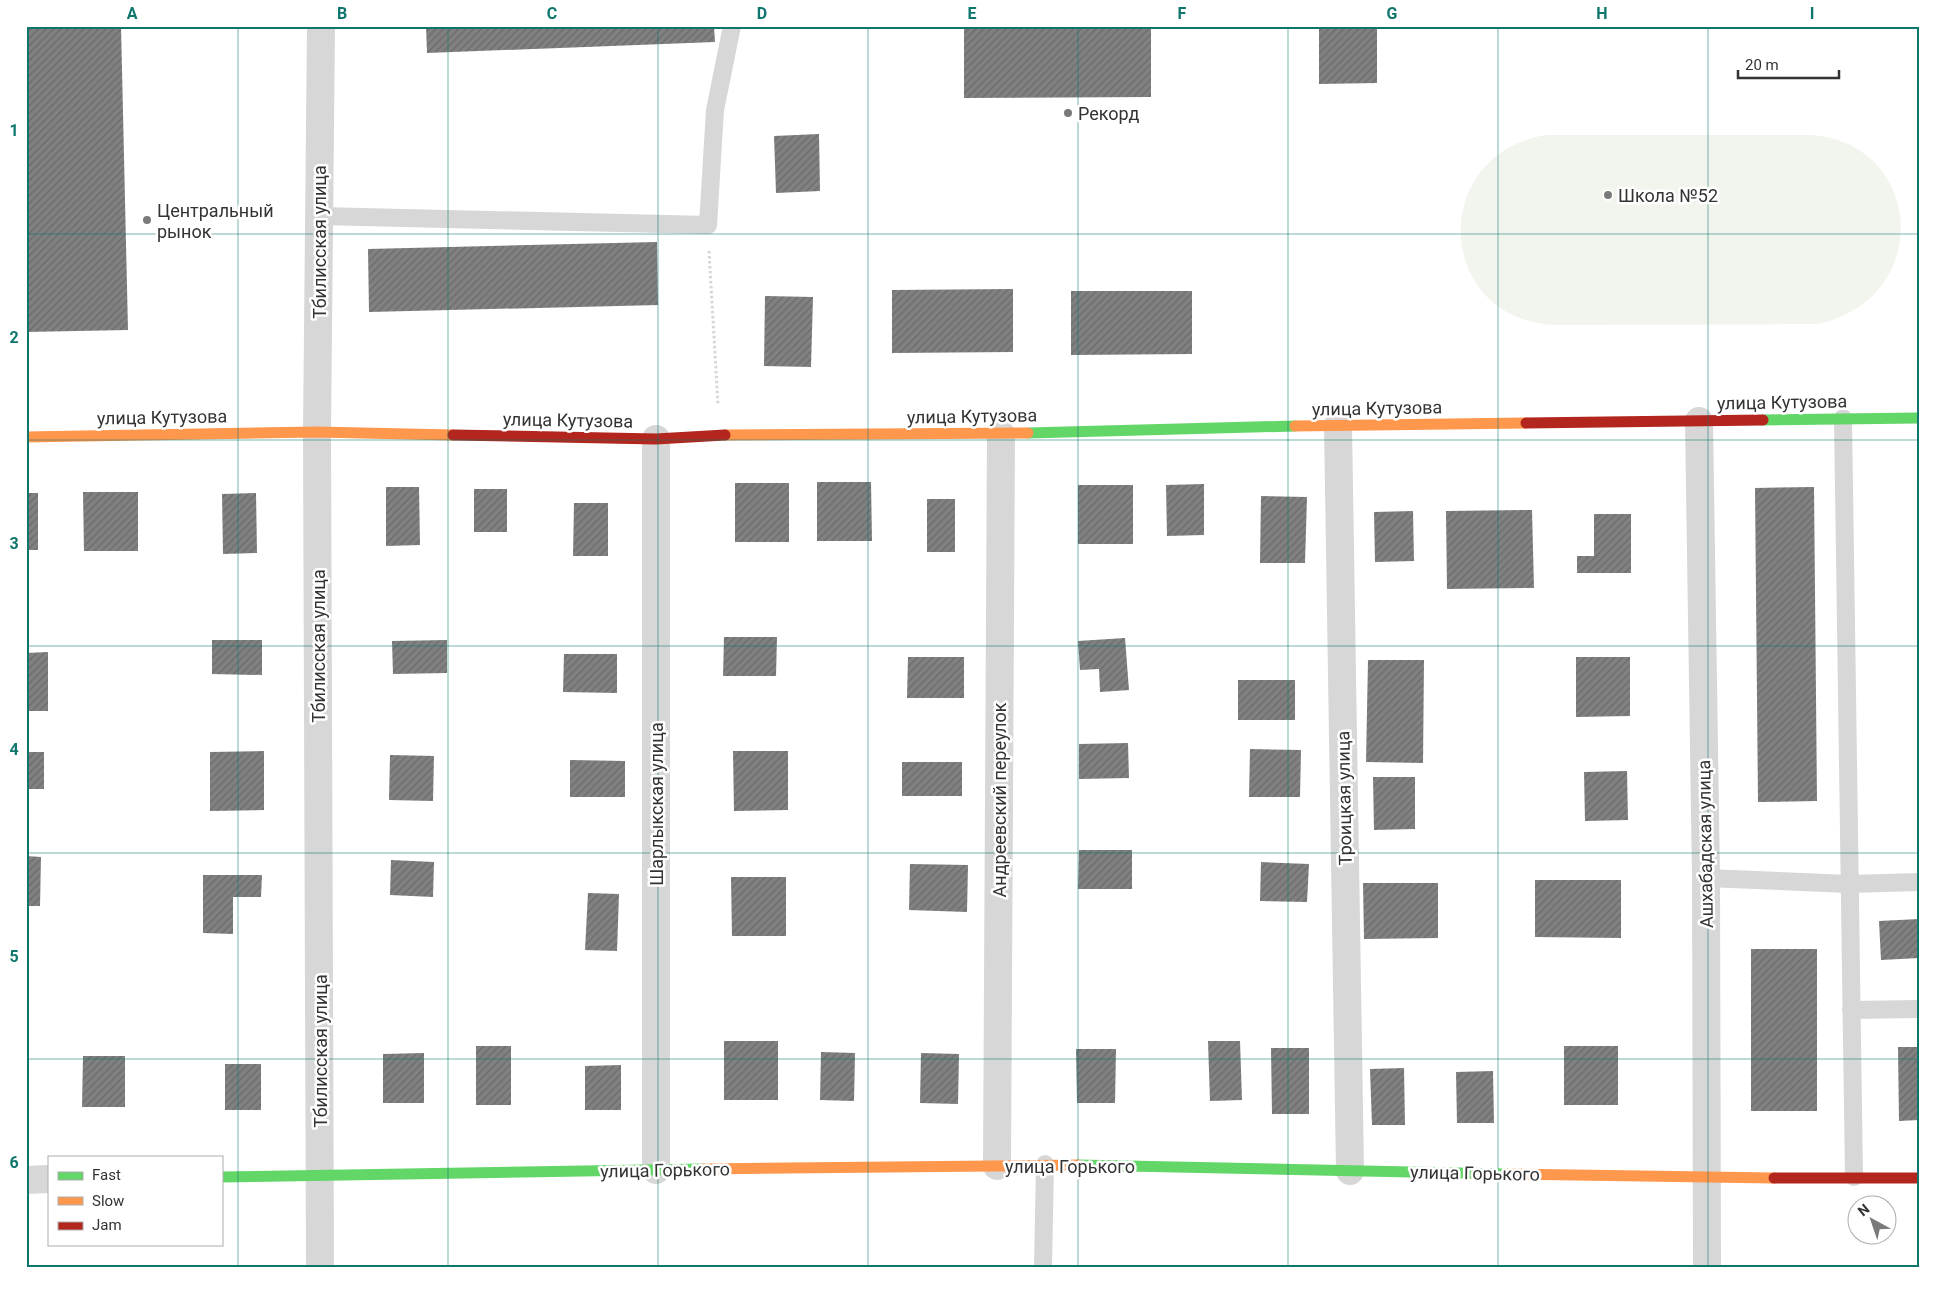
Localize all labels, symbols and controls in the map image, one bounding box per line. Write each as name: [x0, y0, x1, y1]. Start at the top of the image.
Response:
text: A: [127, 4, 138, 23]
text: B: [337, 4, 347, 23]
text: C: [547, 4, 557, 23]
text: D: [757, 4, 767, 23]
text: E: [968, 4, 977, 23]
text: F: [1178, 4, 1187, 23]
text: G: [1387, 4, 1398, 23]
text: H: [1596, 4, 1608, 23]
text: I: [1810, 4, 1814, 23]
scale bar: [1738, 48, 1839, 80]
text: 20 m: [1745, 56, 1779, 74]
place label: Рекорд: [1078, 103, 1140, 124]
marker: Рекорд: [1062, 107, 1074, 119]
text: 1: [9, 121, 19, 140]
street label: Тбилисская улица: [309, 165, 330, 319]
place label: Школа №52: [1618, 185, 1718, 206]
marker: Школа №52: [1602, 189, 1614, 201]
place label: Центральный рынок: [157, 200, 274, 242]
marker: Центральный рынок: [141, 214, 153, 226]
text: 2: [9, 328, 19, 347]
street label: улица Кутузова: [1717, 390, 1847, 414]
street label: улица Кутузова: [1312, 396, 1442, 420]
street label: улица Кутузова: [907, 404, 1037, 428]
street label: улица Кутузова: [97, 405, 227, 429]
street label: улица Кутузова: [503, 408, 633, 432]
text: 3: [9, 534, 19, 553]
street label: Тбилисская улица: [308, 569, 329, 723]
street label: Андреевский переулок: [989, 702, 1010, 897]
street label: Шарлыкская улица: [646, 722, 667, 886]
street label: Троицкая улица: [1332, 731, 1356, 865]
text: 4: [9, 740, 19, 759]
street label: Ашхабадская улица: [1693, 760, 1717, 928]
text: 5: [9, 947, 19, 966]
street label: Тбилисская улица: [310, 974, 331, 1128]
text: 6: [9, 1153, 19, 1172]
legend: [48, 1156, 222, 1246]
street label: улица Горького: [1005, 1156, 1135, 1177]
street label: улица Горького: [600, 1158, 730, 1182]
street label: улица Горького: [1410, 1161, 1540, 1185]
text: Fast: [92, 1166, 121, 1184]
text: Slow: [92, 1192, 124, 1210]
north arrow: [1848, 1196, 1898, 1246]
text: N: [1855, 1201, 1873, 1219]
text: Jam: [92, 1216, 122, 1234]

